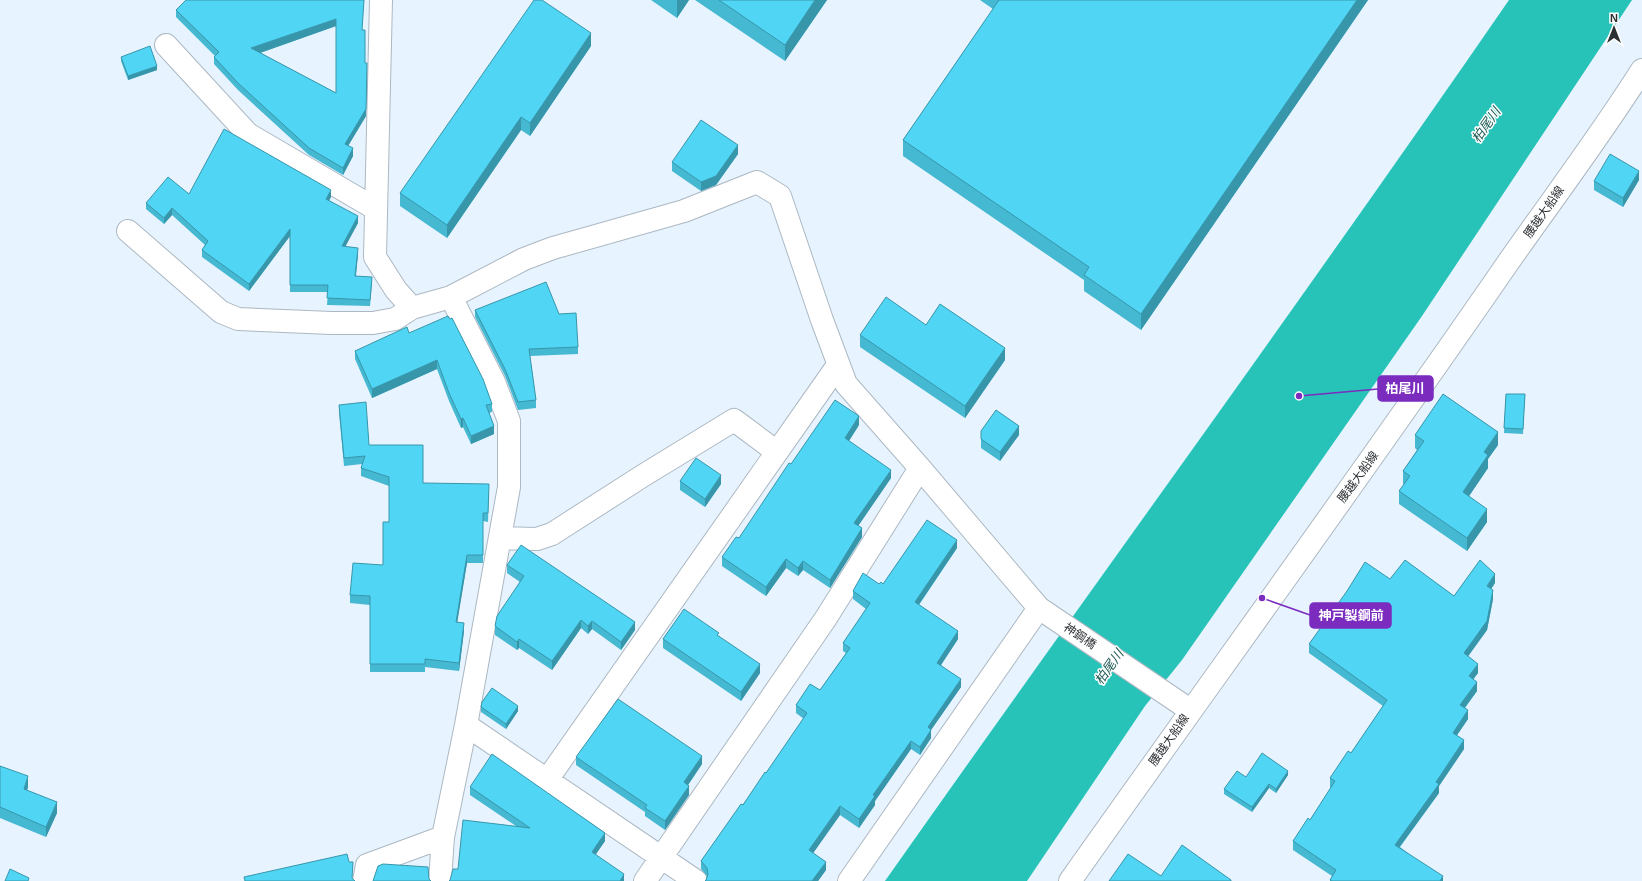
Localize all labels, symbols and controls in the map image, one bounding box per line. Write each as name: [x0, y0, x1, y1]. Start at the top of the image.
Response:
north arrow: [1594, 8, 1634, 48]
text: N: [1610, 12, 1618, 24]
water label: 柏尾川: [1469, 103, 1504, 145]
street label: 腰越大船線: [1521, 183, 1567, 241]
callout: 柏尾川: [1378, 376, 1433, 401]
text: 柏尾川: [1385, 381, 1425, 396]
street label: 腰越大船線: [1335, 449, 1381, 505]
callout: 神戸製鋼前: [1310, 603, 1391, 628]
text: 神戸製鋼前: [1318, 608, 1384, 623]
street label: 神鋼橋: [1061, 620, 1099, 652]
water label: 柏尾川: [1092, 645, 1127, 687]
street label: 腰越大船線: [1146, 711, 1192, 769]

